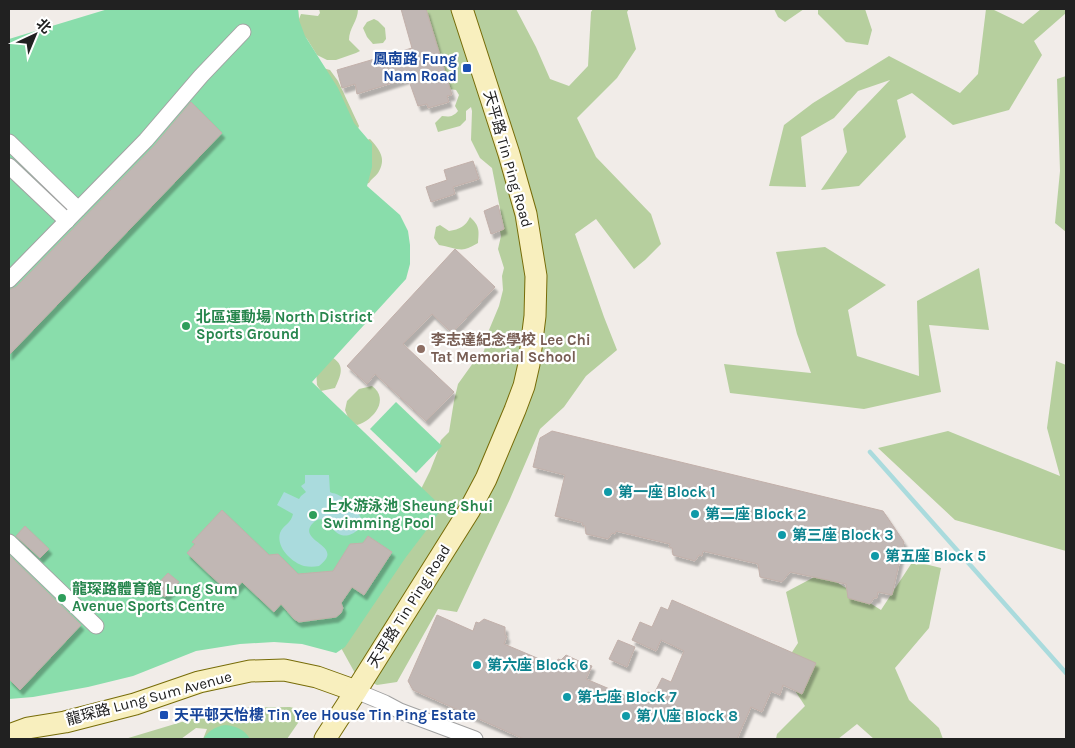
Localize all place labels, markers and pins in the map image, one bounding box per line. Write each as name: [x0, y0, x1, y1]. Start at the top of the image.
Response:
place label: 鳳南路 Fung Nam Road: [373, 50, 457, 85]
marker: 鳳南路 Fung Nam Road: [461, 62, 473, 74]
place label: 北區運動場 North District Sports Ground: [196, 308, 373, 343]
marker: 北區運動場 North District Sports Ground: [180, 320, 192, 332]
place label: 李志達紀念學校 Lee Chi Tat Memorial School: [431, 331, 591, 366]
marker: 李志達紀念學校 Lee Chi Tat Memorial School: [415, 343, 427, 355]
place label: 第一座 Block 1: [618, 483, 716, 501]
marker: 第一座 Block 1: [602, 486, 614, 498]
place label: 上水游泳池 Sheung Shui Swimming Pool: [323, 497, 493, 532]
place label: 第二座 Block 2: [705, 505, 806, 523]
marker: 第二座 Block 2: [689, 508, 701, 520]
marker: 上水游泳池 Sheung Shui Swimming Pool: [307, 509, 319, 521]
place label: 第三座 Block 3: [792, 526, 894, 544]
marker: 第三座 Block 3: [776, 529, 788, 541]
place label: 第五座 Block 5: [885, 547, 986, 565]
marker: 第五座 Block 5: [869, 550, 881, 562]
place label: 龍琛路體育館 Lung Sum Avenue Sports Centre: [72, 580, 238, 615]
marker: 龍琛路體育館 Lung Sum Avenue Sports Centre: [56, 592, 68, 604]
place label: 第六座 Block 6: [487, 656, 588, 674]
marker: 第六座 Block 6: [471, 659, 483, 671]
place label: 第七座 Block 7: [577, 688, 677, 706]
marker: 第七座 Block 7: [561, 691, 573, 703]
place label: 天平邨天怡樓 Tin Yee House Tin Ping Estate: [174, 706, 476, 724]
place label: 第八座 Block 8: [636, 707, 738, 725]
marker: 天平邨天怡樓 Tin Yee House Tin Ping Estate: [158, 709, 170, 721]
marker: 第八座 Block 8: [620, 710, 632, 722]

